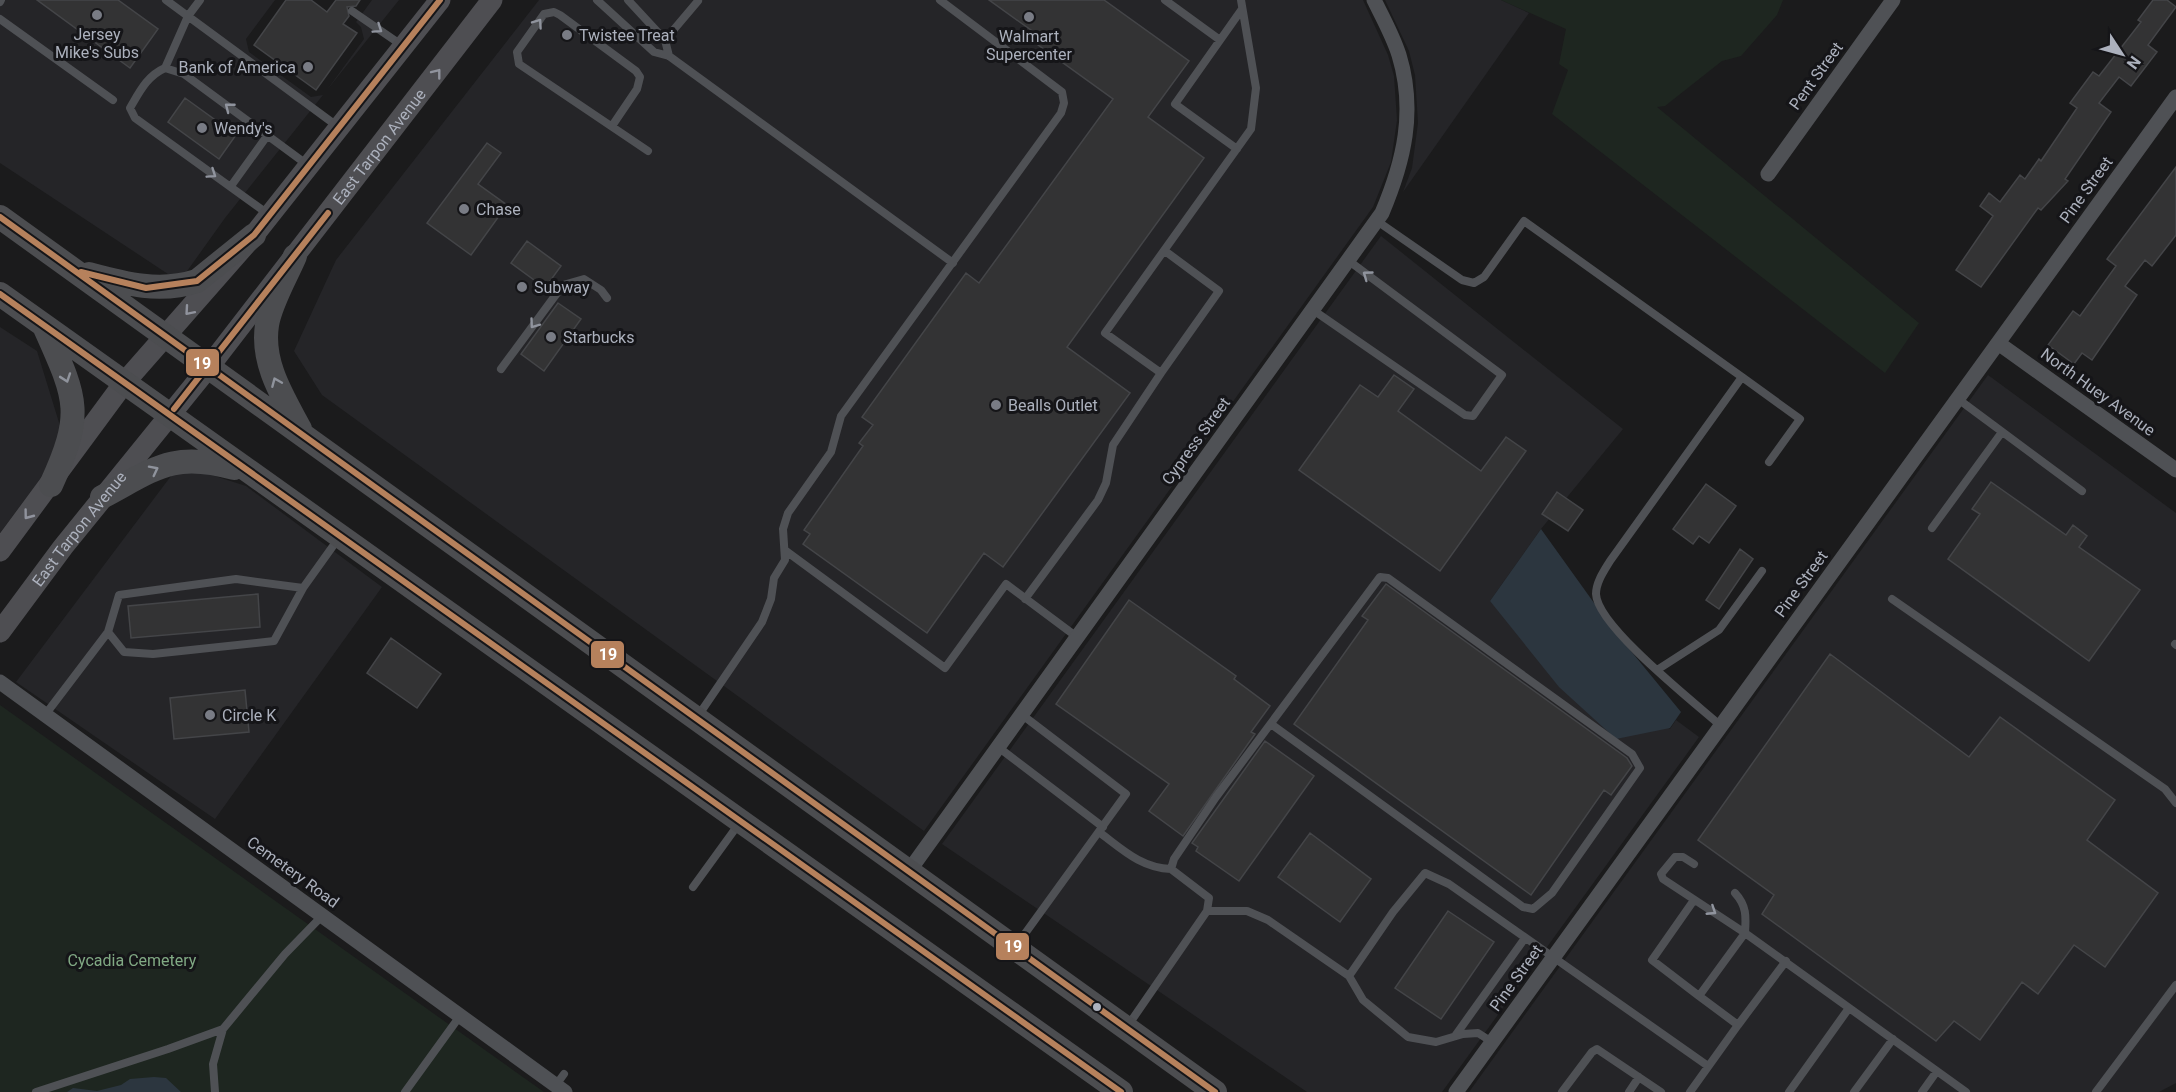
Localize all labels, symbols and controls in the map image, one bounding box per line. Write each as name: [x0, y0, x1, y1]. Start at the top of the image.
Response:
marker: Jersey Mike's Subs: [90, 8, 104, 22]
marker: Walmart Supercenter: [1022, 10, 1036, 24]
one-way arrow: [531, 18, 542, 29]
one-way arrow: [371, 22, 382, 33]
north arrow: [2092, 24, 2152, 84]
place label: Jersey Mike's Subs: [55, 25, 139, 62]
place label: Twistee Treat: [579, 26, 675, 45]
place label: Walmart Supercenter: [986, 27, 1073, 64]
marker: Twistee Treat: [560, 28, 574, 42]
street label: Pent Street: [1785, 39, 1847, 113]
text: N: [2123, 52, 2145, 73]
place label: Bank of America: [178, 58, 296, 77]
marker: Bank of America: [301, 60, 315, 74]
one-way arrow: [429, 69, 440, 80]
street label: East Tarpon Avenue: [328, 85, 430, 208]
one-way arrow: [225, 103, 236, 114]
place label: Wendy's: [214, 119, 272, 138]
marker: Wendy's: [195, 121, 209, 135]
street label: Pine Street: [2056, 153, 2116, 227]
one-way arrow: [206, 167, 217, 178]
place label: Chase: [476, 200, 521, 219]
marker: Chase: [457, 202, 471, 216]
one-way arrow: [1363, 271, 1374, 282]
place label: Subway: [534, 278, 590, 297]
marker: Subway: [515, 280, 529, 294]
one-way arrow: [185, 304, 196, 315]
one-way arrow: [531, 317, 542, 328]
place label: Starbucks: [563, 328, 634, 347]
marker: Starbucks: [544, 330, 558, 344]
street label: North Huey Avenue: [2037, 344, 2159, 440]
line badge: 19: [185, 348, 220, 377]
text: 19: [193, 354, 211, 373]
one-way arrow: [59, 372, 72, 383]
one-way arrow: [271, 378, 283, 389]
street label: Cypress Street: [1158, 394, 1234, 488]
place label: Bealls Outlet: [1008, 396, 1098, 415]
marker: Bealls Outlet: [989, 398, 1003, 412]
one-way arrow: [148, 466, 158, 477]
street label: East Tarpon Avenue: [28, 467, 130, 590]
one-way arrow: [24, 509, 35, 520]
street label: Pine Street: [1771, 547, 1831, 621]
line badge: 19: [590, 640, 625, 669]
text: 19: [599, 645, 617, 664]
place label: Circle K: [222, 706, 277, 725]
marker: Circle K: [203, 708, 217, 722]
street label: Cemetery Road: [243, 832, 343, 912]
one-way arrow: [1705, 904, 1716, 915]
line badge: 19: [995, 932, 1030, 961]
text: 19: [1004, 937, 1022, 956]
street label: Pine Street: [1486, 941, 1546, 1015]
park label: Cycadia Cemetery: [68, 951, 197, 970]
unlabelled marker: [1091, 1001, 1103, 1013]

